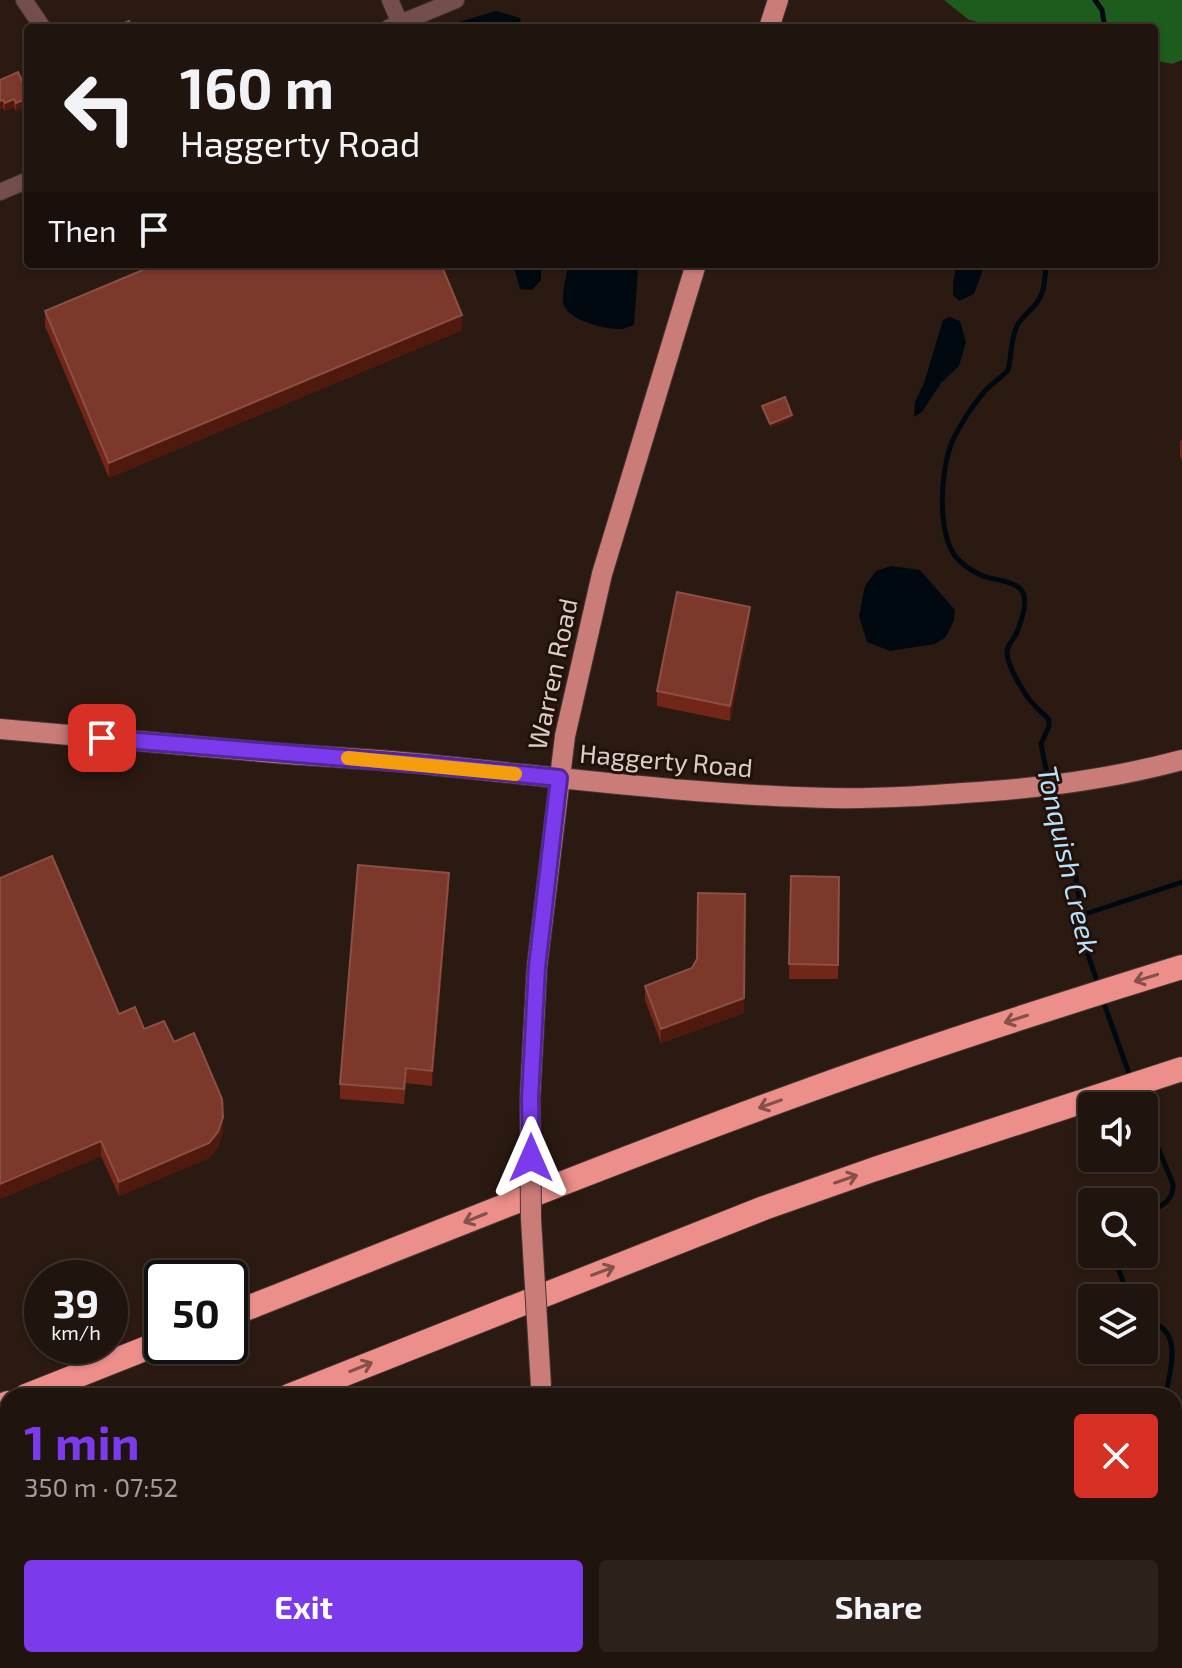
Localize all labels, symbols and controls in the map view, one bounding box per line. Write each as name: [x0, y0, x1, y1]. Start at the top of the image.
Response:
text: 160 m: [180, 53, 334, 120]
icon: left: [48, 56, 152, 160]
text: Haggerty Road: [180, 121, 420, 164]
icon: arrive: [132, 208, 176, 252]
text: Then: [48, 212, 116, 248]
street label: Warren Road: [520, 595, 583, 752]
pin: [68, 704, 136, 772]
icon: arrive: [80, 716, 124, 760]
street label: Haggerty Road: [578, 736, 754, 783]
water label: Tonquish Creek: [1031, 763, 1107, 957]
one-way arrow: [1134, 971, 1160, 986]
one-way arrow: [1004, 1013, 1029, 1027]
map controls: [1078, 1092, 1158, 1364]
button: sound: [1078, 1092, 1158, 1172]
one-way arrow: [758, 1098, 783, 1112]
position arrow: [489, 1116, 573, 1200]
one-way arrow: [833, 1171, 857, 1185]
button: search: [1078, 1188, 1158, 1268]
one-way arrow: [463, 1212, 488, 1226]
speed limit sign: 50: [144, 1260, 248, 1364]
one-way arrow: [590, 1263, 615, 1277]
text: 39: [53, 1278, 99, 1326]
button: layers: [1078, 1284, 1158, 1364]
text: km/h: [51, 1320, 101, 1344]
one-way arrow: [348, 1359, 373, 1373]
text: 1 min: [24, 1412, 140, 1470]
button: close: [1074, 1414, 1158, 1498]
text: 350 m · 07:52: [24, 1471, 178, 1502]
button: Exit: [24, 1560, 583, 1652]
button: Share: [599, 1560, 1158, 1652]

